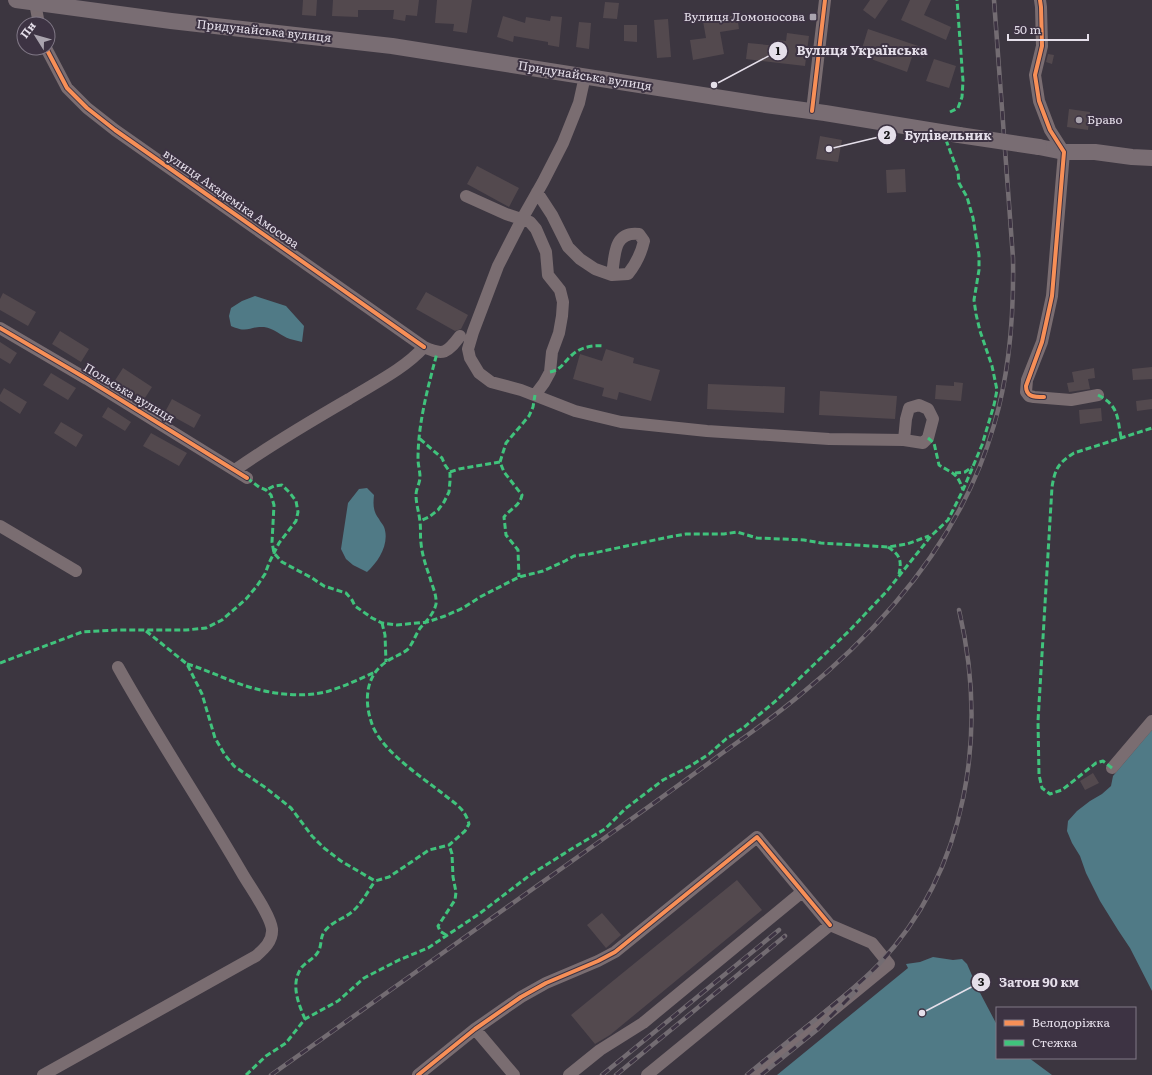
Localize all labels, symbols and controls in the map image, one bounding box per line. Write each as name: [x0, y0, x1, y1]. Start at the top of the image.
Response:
place label: Вулиця Ломоносова: [684, 7, 806, 25]
marker: Вулиця Ломоносова: [808, 12, 818, 22]
street label: Придунайська вулиця: [196, 14, 332, 46]
north arrow: [16, 16, 56, 56]
scale bar: [1008, 16, 1088, 42]
text: Пн: [16, 18, 39, 41]
text: 50 m: [1014, 20, 1041, 38]
callout: Вулиця Українська: [768, 38, 935, 63]
text: Вулиця Українська: [796, 40, 928, 59]
text: 1: [776, 41, 781, 59]
street label: Придунайська вулиця: [517, 56, 653, 94]
place label: Браво: [1087, 110, 1123, 128]
marker: Браво: [1074, 115, 1084, 125]
callout: Будівельник: [877, 122, 1000, 147]
text: 2: [884, 125, 891, 143]
text: Будівельник: [904, 125, 992, 144]
street label: вулиця Академіка Амосова: [160, 144, 304, 253]
street label: Польська вулиця: [80, 358, 179, 427]
callout: Затон 90 км: [971, 970, 1087, 995]
text: 3: [978, 972, 985, 990]
text: Затон 90 км: [999, 972, 1079, 991]
legend: [996, 1007, 1136, 1059]
text: Велодоріжка: [1032, 1013, 1110, 1031]
text: Стежка: [1032, 1033, 1078, 1051]

